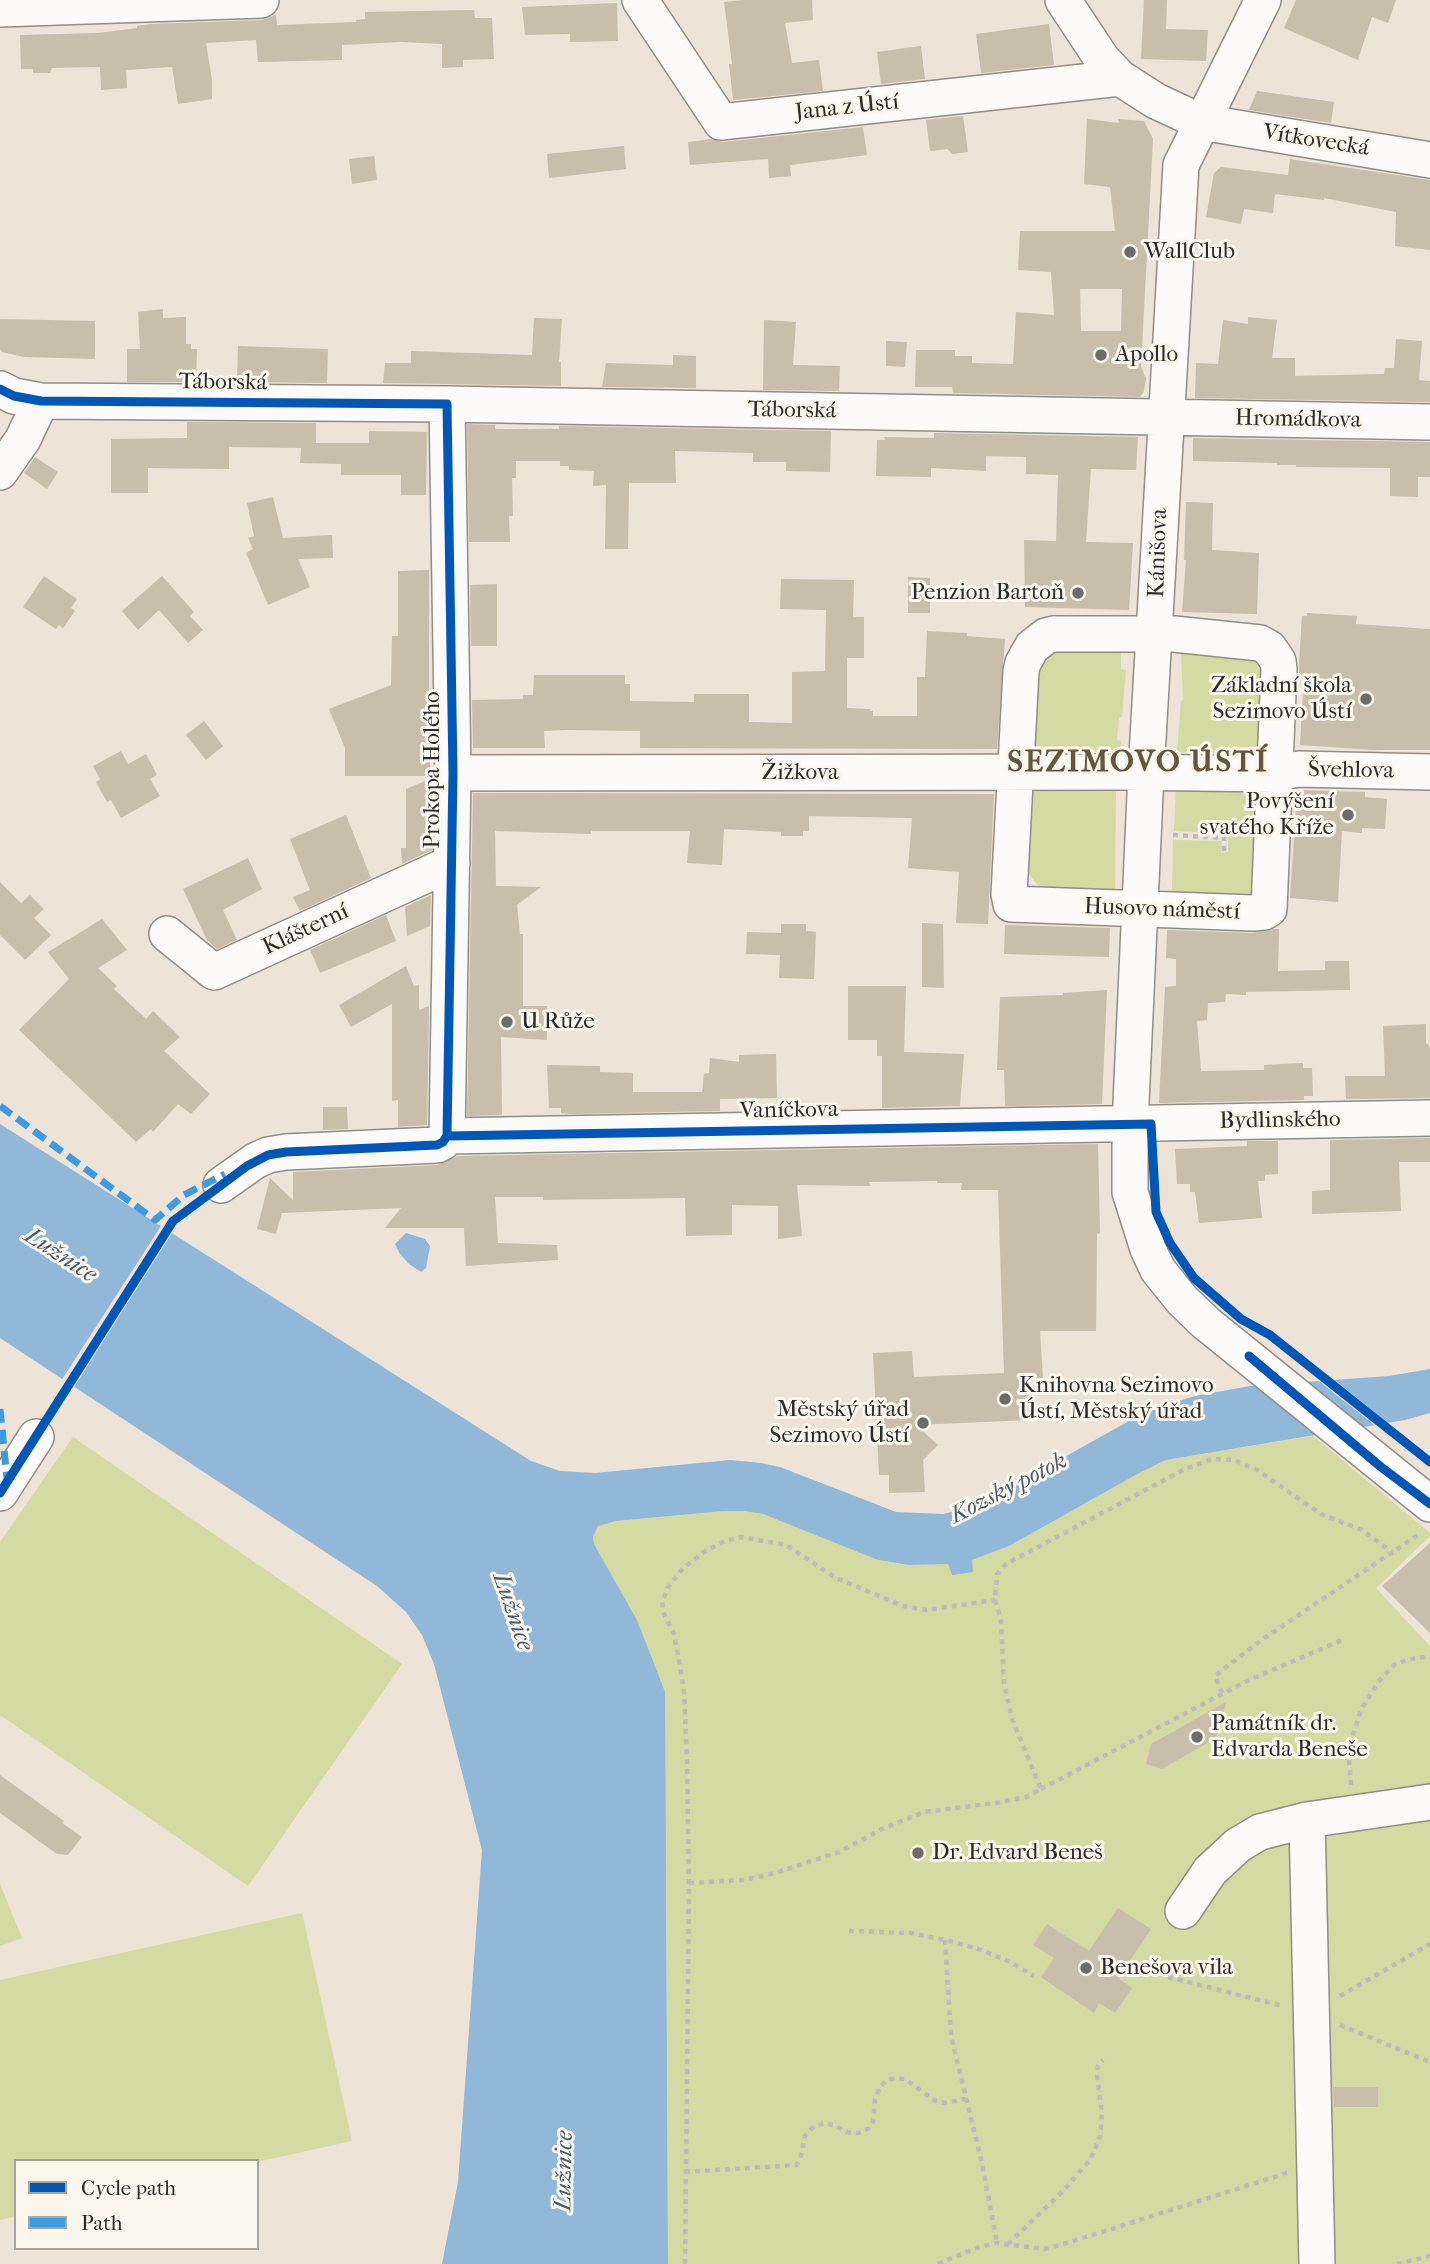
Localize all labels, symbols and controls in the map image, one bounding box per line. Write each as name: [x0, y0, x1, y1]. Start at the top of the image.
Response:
street label: Jana z Ústí: [794, 89, 900, 127]
street label: Vítkovecká: [1261, 119, 1371, 163]
place label: WallClub: [1144, 238, 1235, 266]
marker: WallClub: [1122, 244, 1138, 260]
place label: Apollo: [1115, 341, 1178, 369]
marker: Apollo: [1093, 347, 1109, 363]
street label: Táborská: [178, 368, 268, 398]
street label: Táborská: [747, 396, 837, 426]
street label: Hromádkova: [1235, 405, 1361, 435]
street label: Kánišova: [1144, 508, 1174, 598]
place label: Penzion Bartoň: [911, 579, 1064, 607]
marker: Penzion Bartoň: [1070, 585, 1086, 601]
place label: Základní škola Sezimovo Ústí: [1211, 672, 1352, 726]
street label: Prokopa Holého: [419, 691, 447, 849]
marker: Základní škola Sezimovo Ústí: [1358, 691, 1374, 707]
district label: SEZIMOVO ÚSTÍ: [1009, 746, 1267, 782]
street label: Švehlova: [1308, 756, 1394, 786]
street label: Žižkova: [761, 759, 839, 787]
place label: Povýšení svatého Kříže: [1200, 788, 1334, 842]
marker: Povýšení svatého Kříže: [1340, 807, 1356, 823]
street label: Husovo náměstí: [1083, 893, 1241, 927]
street label: Klášterní: [259, 898, 353, 962]
place label: U Růže: [521, 1008, 595, 1036]
marker: U Růže: [499, 1014, 515, 1030]
street label: Vaníčkova: [739, 1096, 839, 1126]
street label: Bydlinského: [1219, 1106, 1341, 1136]
water label: Lužnice: [19, 1222, 101, 1290]
place label: Knihovna Sezimovo Ústí, Městský úřad: [1019, 1372, 1214, 1426]
marker: Knihovna Sezimovo Ústí, Městský úřad: [997, 1391, 1013, 1407]
place label: Městský úřad Sezimovo Ústí: [770, 1396, 909, 1450]
marker: Městský úřad Sezimovo Ústí: [915, 1415, 931, 1431]
water label: Kozský potok: [946, 1447, 1072, 1531]
water label: Lužnice: [485, 1569, 539, 1655]
place label: Památník dr. Edvarda Beneše: [1211, 1710, 1368, 1764]
marker: Památník dr. Edvarda Beneše: [1189, 1729, 1205, 1745]
place label: Dr. Edvard Beneš: [932, 1839, 1103, 1867]
marker: Dr. Edvard Beneš: [910, 1845, 926, 1861]
place label: Benešova vila: [1100, 1954, 1233, 1982]
marker: Benešova vila: [1078, 1960, 1094, 1976]
water label: Lužnice: [550, 2131, 580, 2211]
legend: [14, 2159, 259, 2250]
text: Cycle path: [81, 2176, 176, 2200]
text: Path: [81, 2211, 122, 2235]

